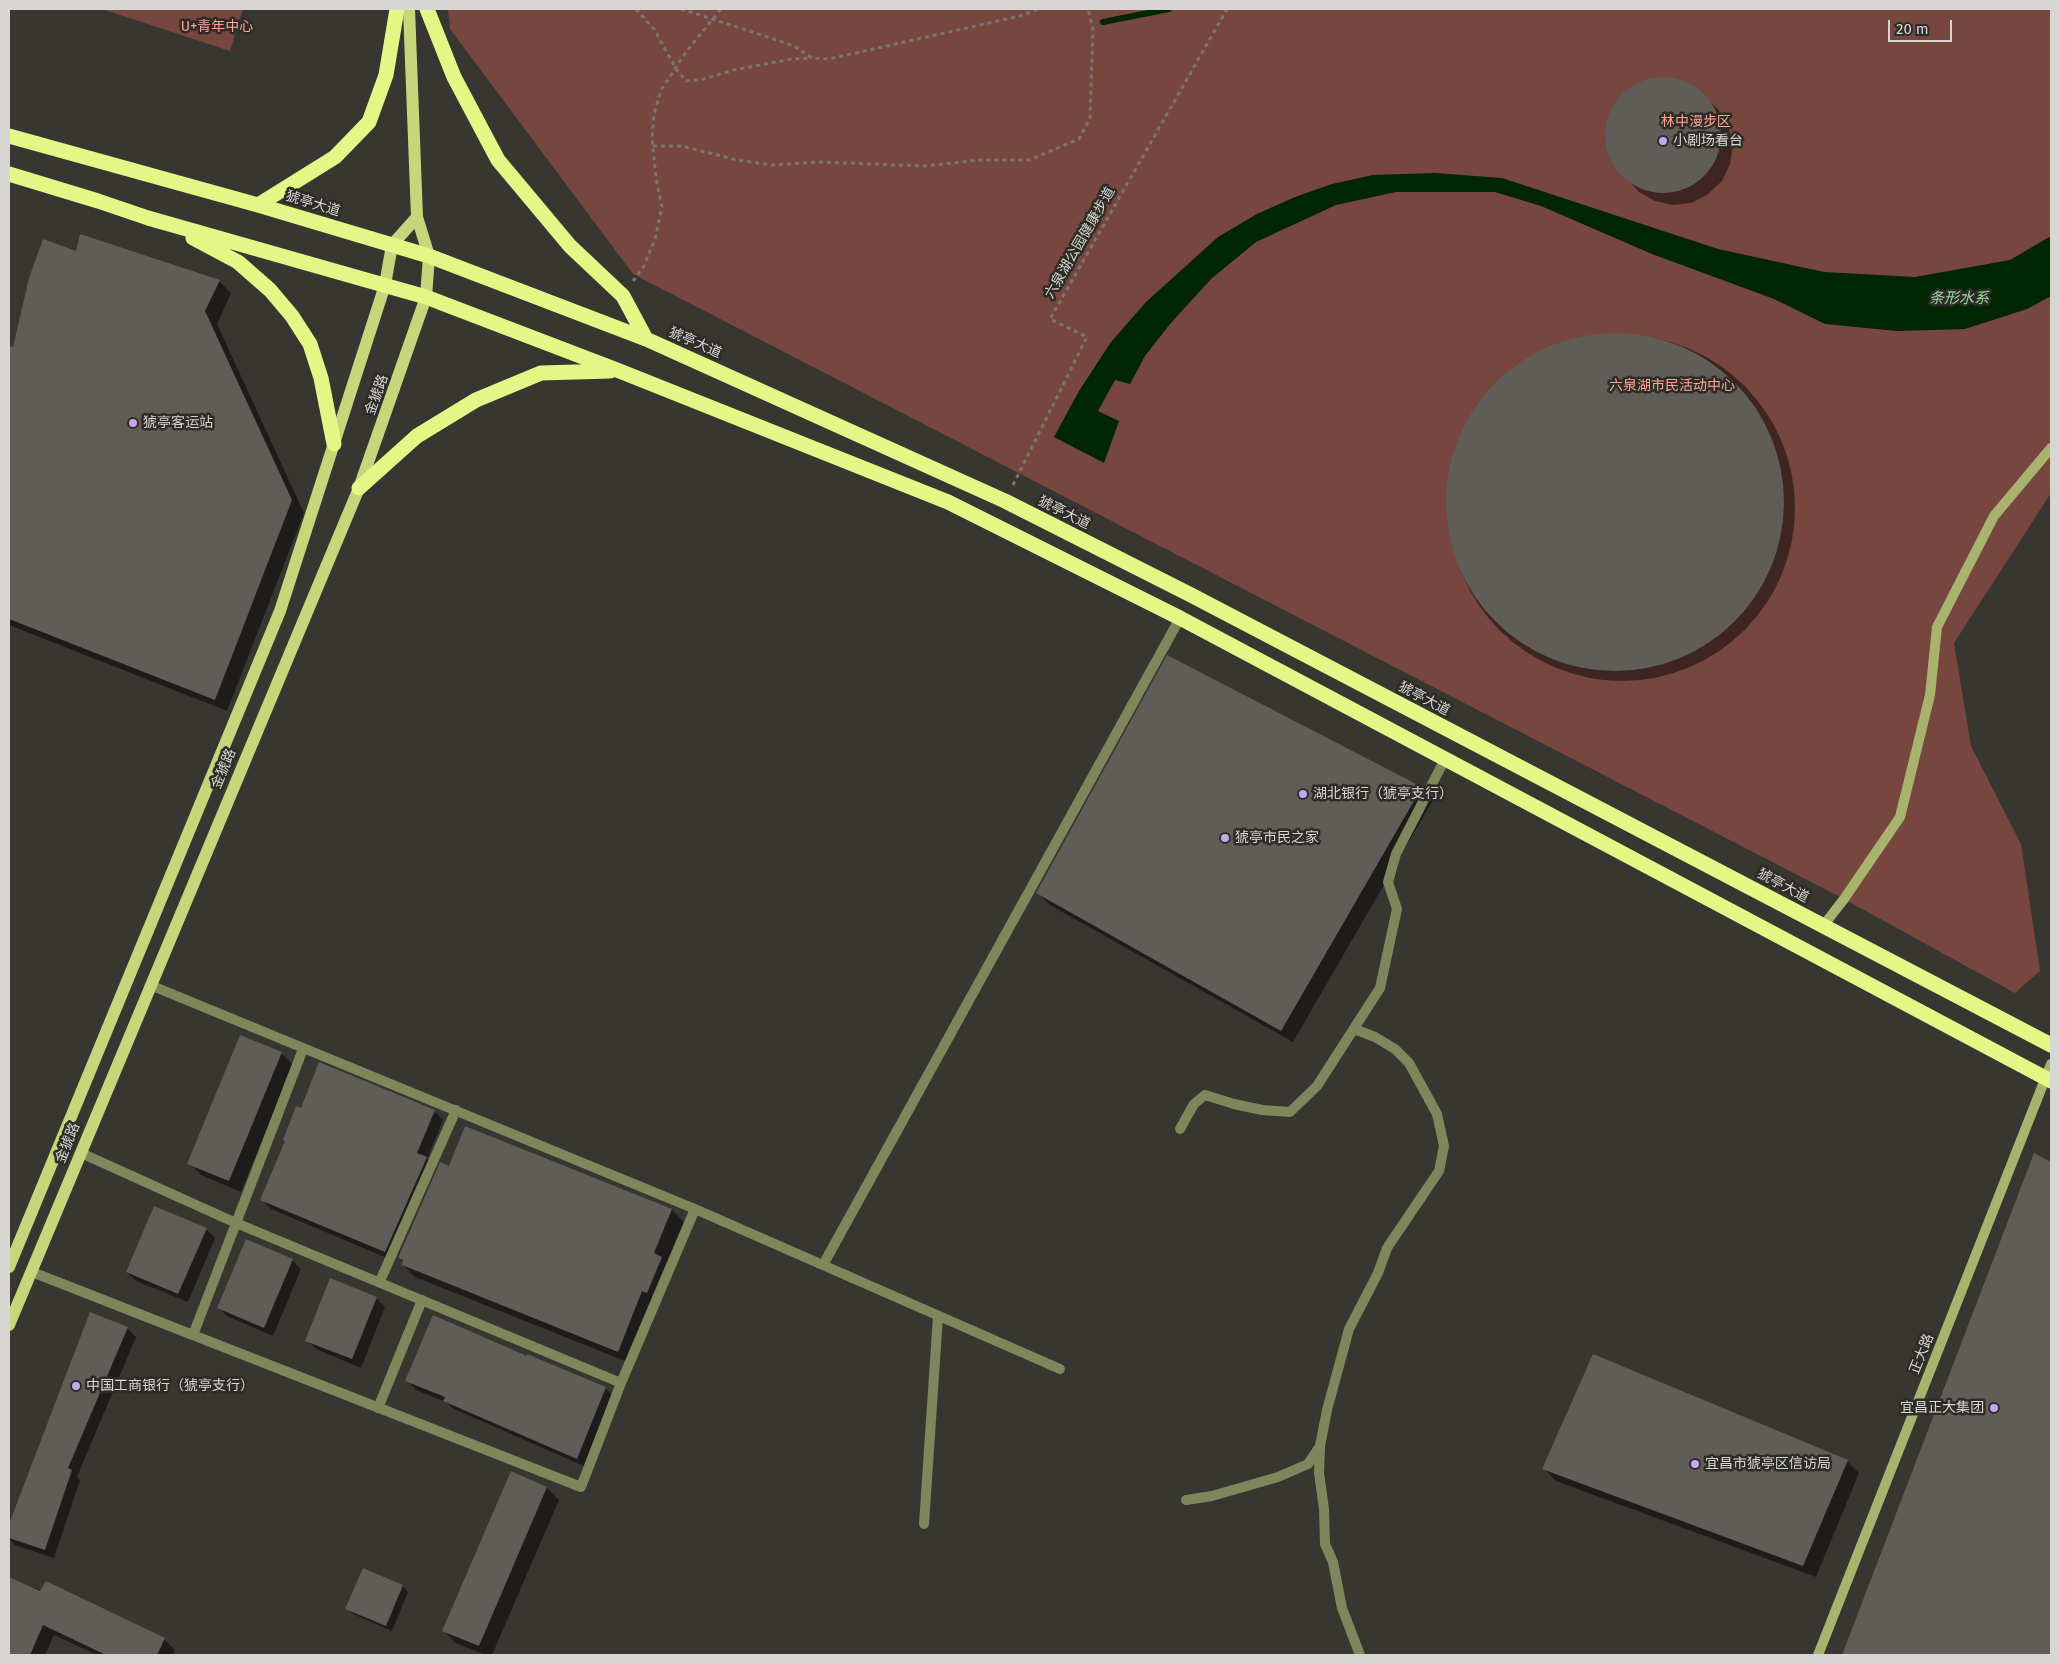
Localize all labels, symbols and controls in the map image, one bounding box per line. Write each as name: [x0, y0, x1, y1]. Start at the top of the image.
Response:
scale bar: [1890, 10, 1954, 42]
park label: U+青年中心: [181, 19, 253, 35]
text: 20 m: [1896, 20, 1929, 38]
park label: 林中漫步区: [1661, 114, 1731, 130]
place label: 小剧场看台: [1673, 133, 1743, 149]
marker: 小剧场看台: [1657, 135, 1669, 147]
street label: 六泉湖公园健康步道: [1041, 184, 1119, 302]
street label: 猇亭大道: [284, 188, 342, 220]
water label: 条形水系: [1929, 290, 1989, 308]
street label: 猇亭大道: [666, 324, 724, 362]
street label: 金猇路: [362, 372, 392, 418]
park label: 六泉湖市民活动中心: [1609, 378, 1735, 394]
place label: 猇亭客运站: [143, 415, 213, 431]
marker: 猇亭客运站: [127, 417, 139, 429]
street label: 猇亭大道: [1035, 493, 1093, 533]
street label: 猇亭大道: [1395, 678, 1453, 720]
street label: 金猇路: [208, 746, 240, 792]
place label: 湖北银行（猇亭支行）: [1313, 786, 1453, 802]
marker: 湖北银行（猇亭支行）: [1297, 788, 1309, 800]
place label: 猇亭市民之家: [1235, 830, 1319, 846]
marker: 猇亭市民之家: [1219, 832, 1231, 844]
street label: 猇亭大道: [1754, 865, 1812, 907]
street label: 金猇路: [52, 1120, 84, 1166]
street label: 正大路: [1906, 1331, 1938, 1377]
place label: 中国工商银行（猇亭支行）: [86, 1378, 254, 1394]
marker: 中国工商银行（猇亭支行）: [70, 1380, 82, 1392]
place label: 宜昌正大集团: [1900, 1400, 1984, 1416]
marker: 宜昌正大集团: [1988, 1402, 2000, 1414]
place label: 宜昌市猇亭区信访局: [1705, 1456, 1831, 1472]
marker: 宜昌市猇亭区信访局: [1689, 1458, 1701, 1470]

